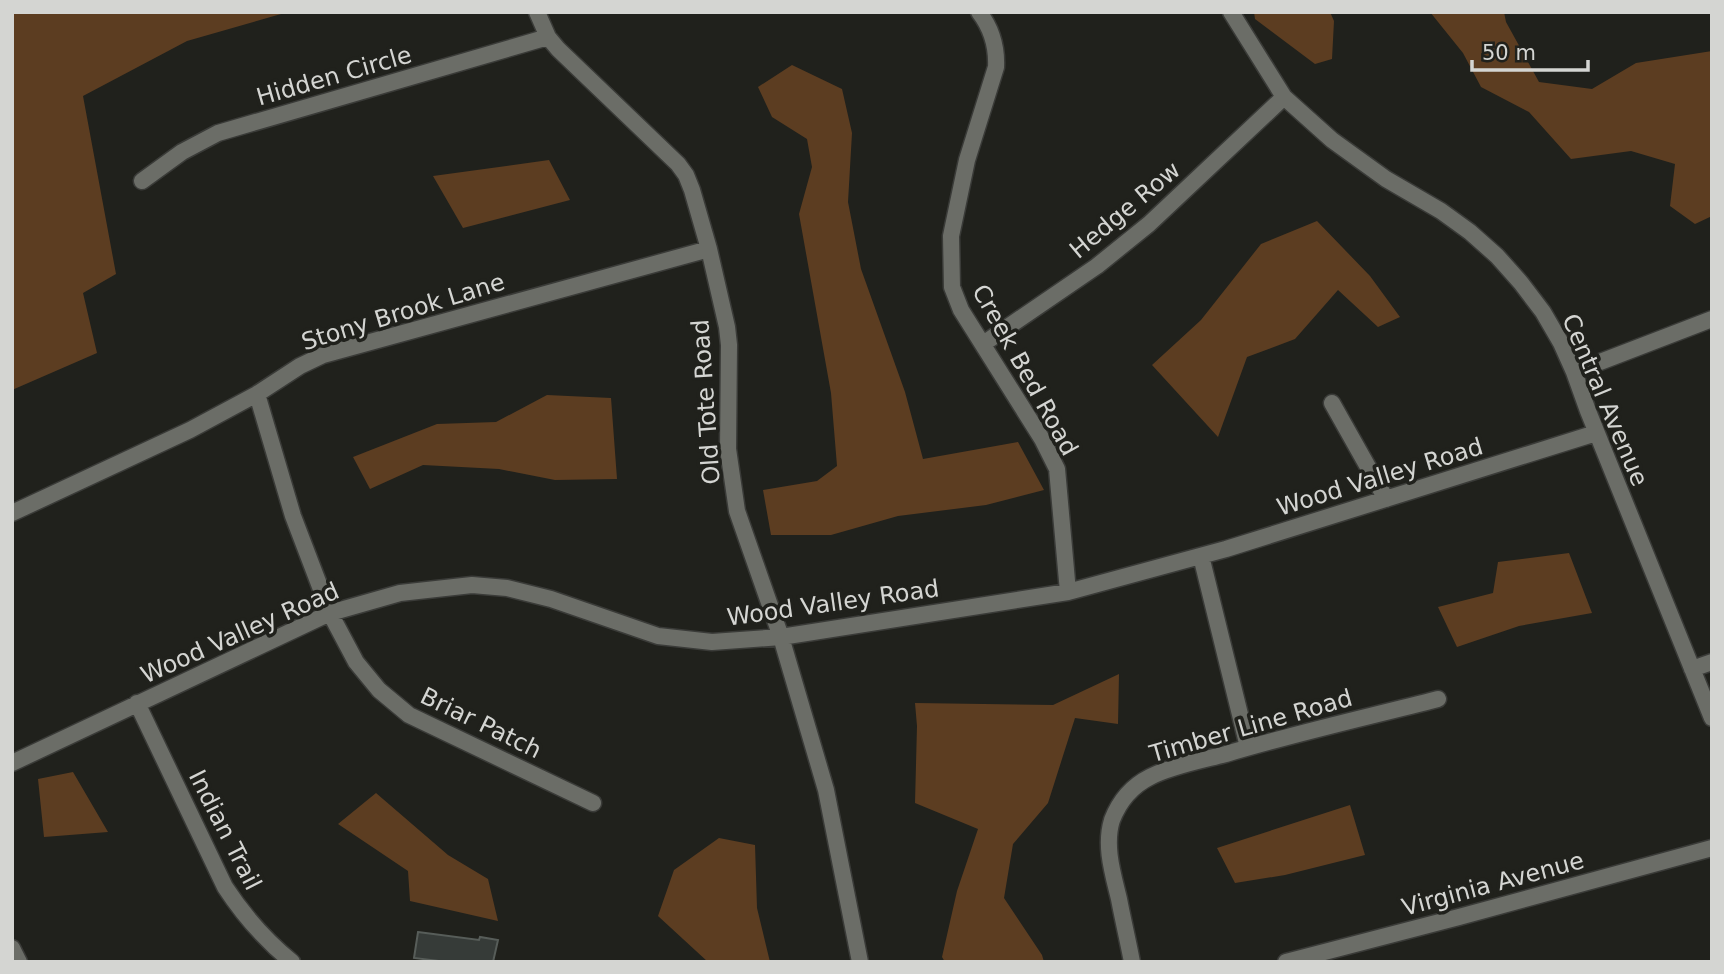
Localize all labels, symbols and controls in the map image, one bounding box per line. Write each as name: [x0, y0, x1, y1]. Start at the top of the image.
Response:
scale bar: [1472, 28, 1588, 72]
street label: Hidden Circle: [253, 40, 415, 112]
text: 50 m: [1482, 41, 1536, 65]
street label: Hedge Row: [1064, 156, 1186, 264]
street label: Stony Brook Lane: [298, 268, 508, 356]
street label: Creek Bed Road: [966, 279, 1084, 461]
street label: Central Avenue: [1556, 310, 1654, 490]
street label: Old Tote Road: [686, 318, 726, 486]
street label: Wood Valley Road: [1274, 432, 1486, 522]
street label: Wood Valley Road: [725, 574, 941, 632]
street label: Wood Valley Road: [137, 577, 343, 689]
street label: Briar Patch: [416, 682, 546, 764]
street label: Timber Line Road: [1146, 684, 1355, 769]
street label: Indian Trail: [183, 765, 267, 895]
street label: Virginia Avenue: [1399, 846, 1587, 922]

